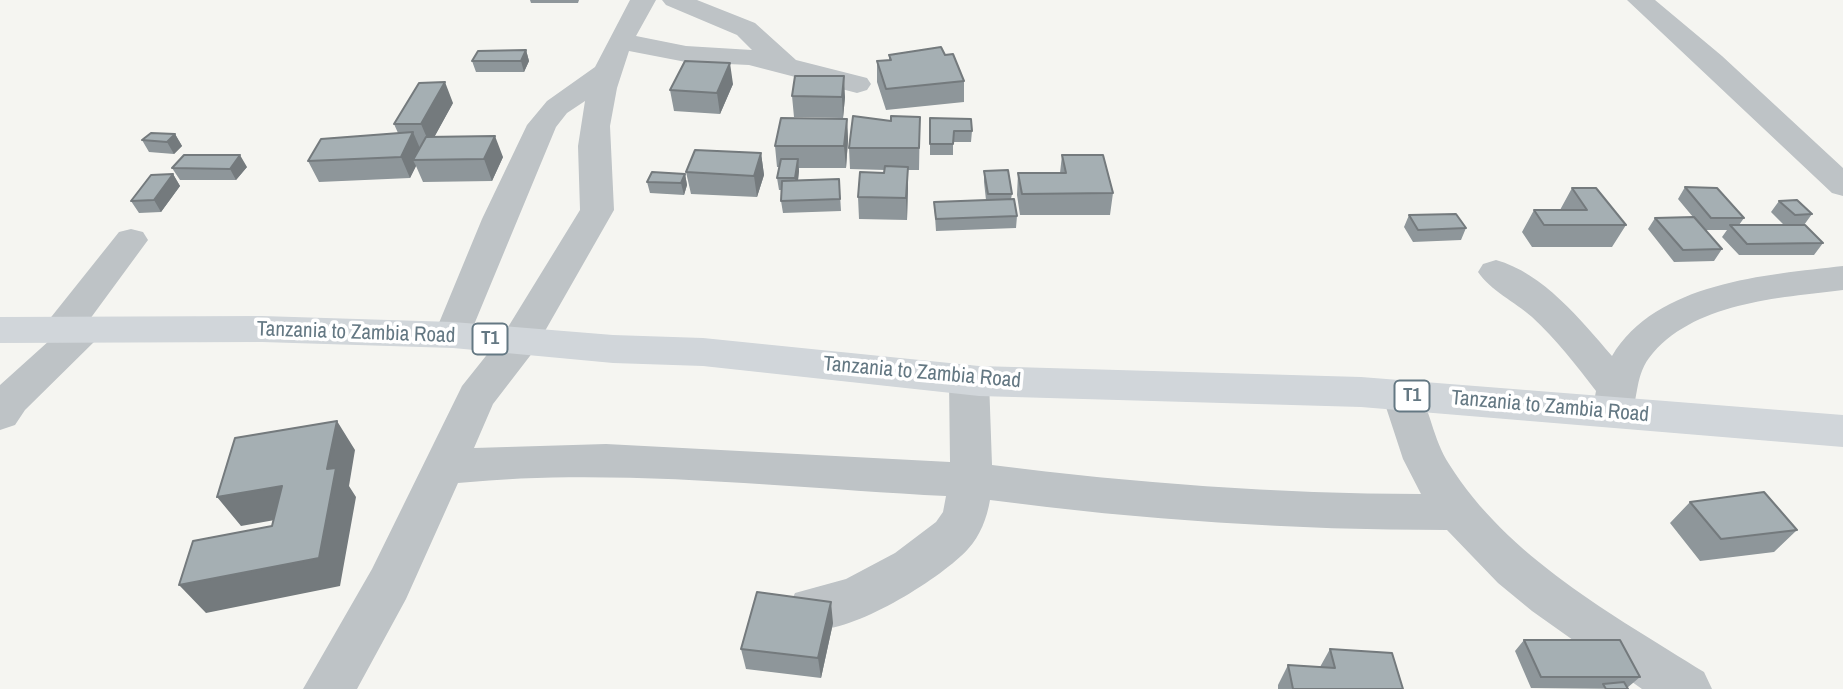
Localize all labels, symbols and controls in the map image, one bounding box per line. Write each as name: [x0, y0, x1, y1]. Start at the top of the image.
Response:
street label: Tanzania to Zambia Road: [256, 317, 456, 349]
road number: T1: [472, 324, 508, 354]
street label: Tanzania to Zambia Road: [822, 352, 1022, 394]
road number: T1: [1394, 380, 1430, 412]
street label: Tanzania to Zambia Road: [1450, 386, 1650, 428]

